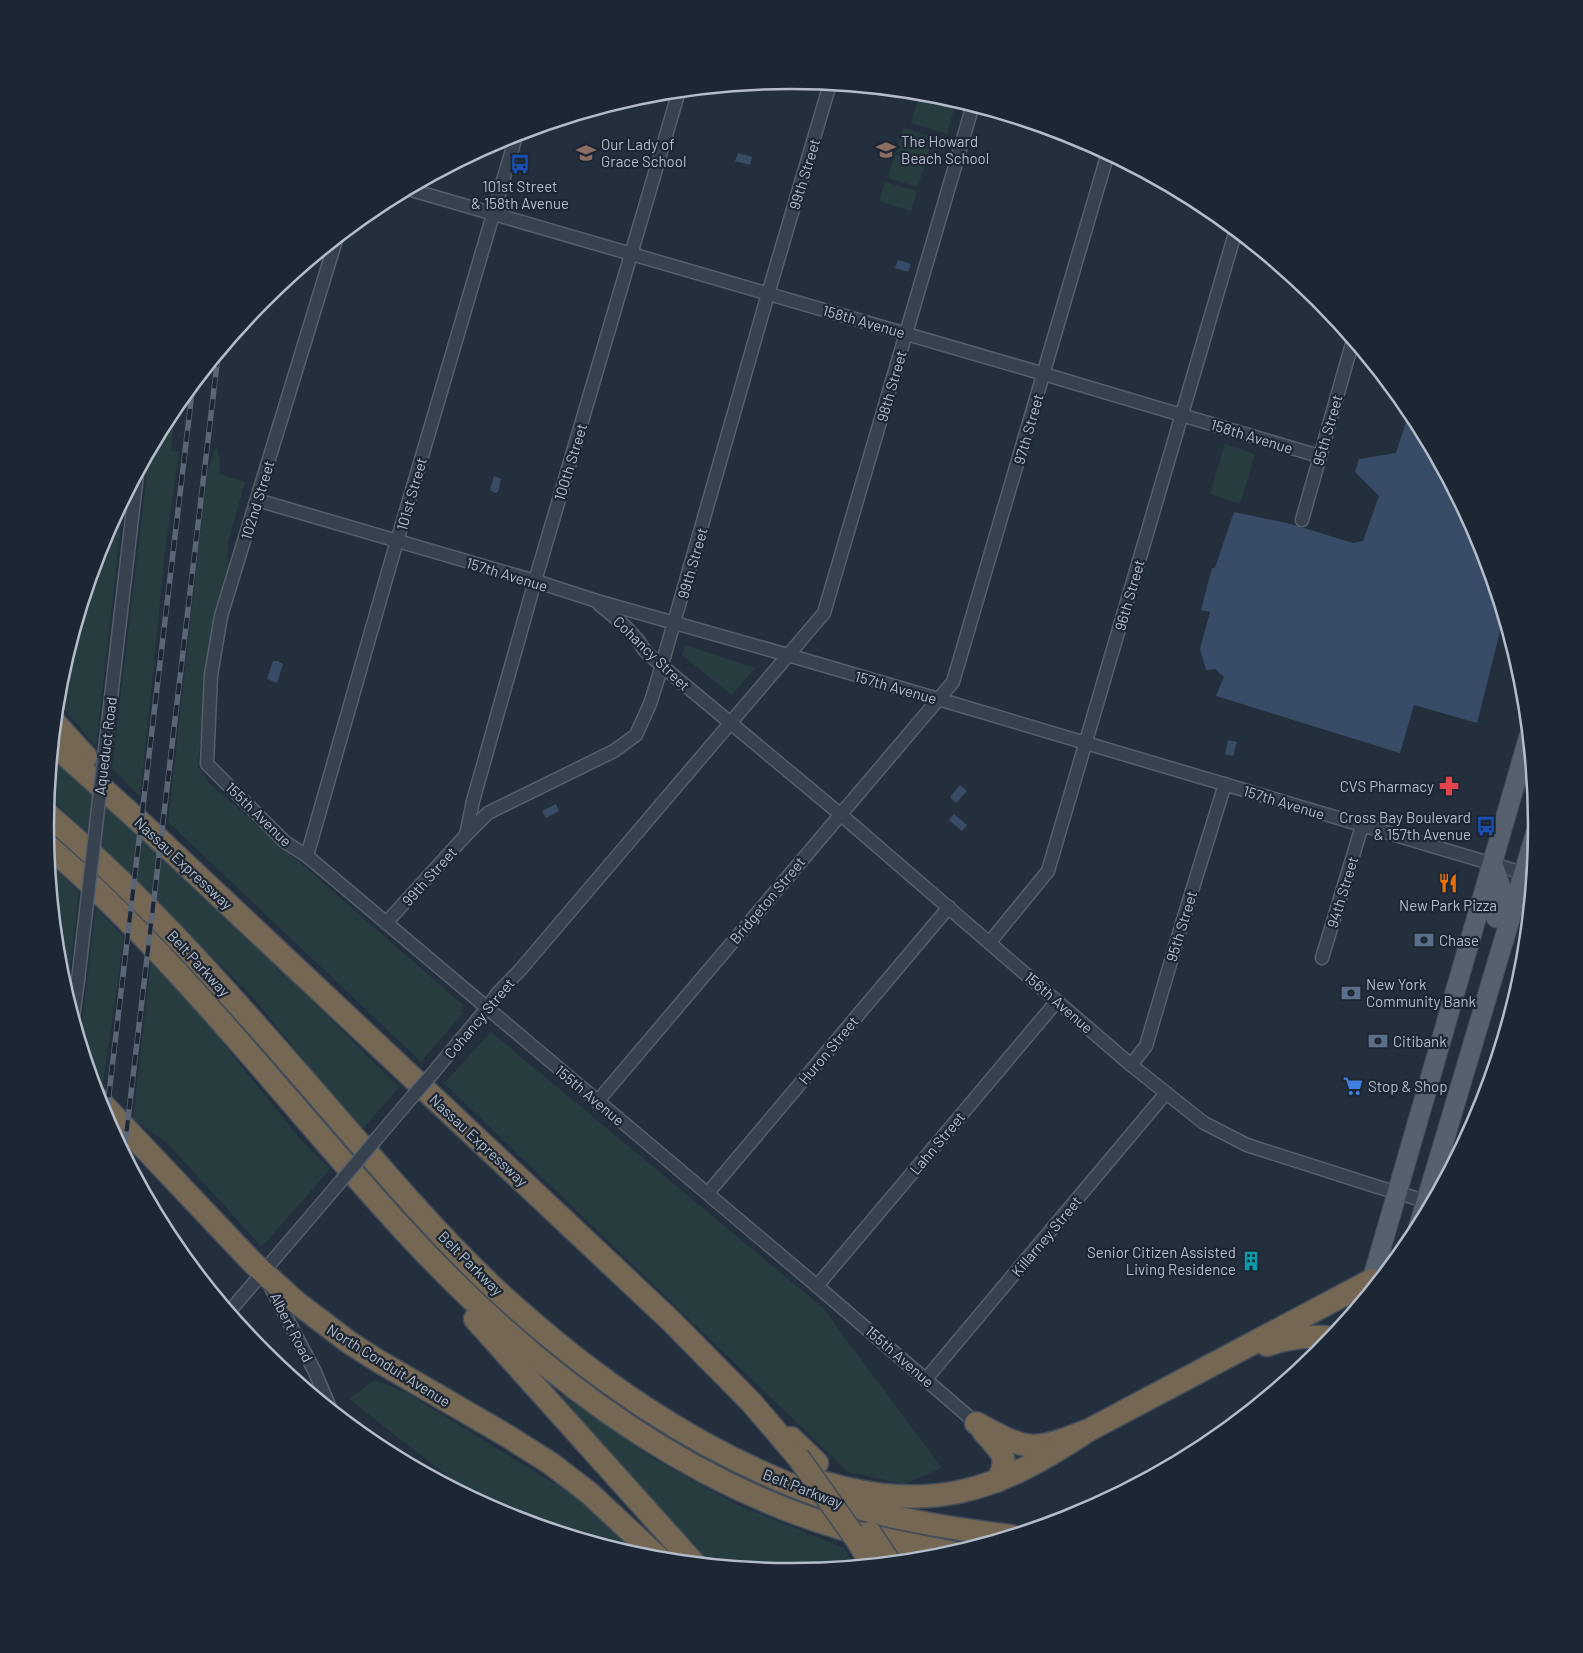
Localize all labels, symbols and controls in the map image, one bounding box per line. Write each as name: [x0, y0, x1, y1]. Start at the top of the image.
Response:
place label: The Howard Beach School: [901, 132, 989, 167]
place label: Our Lady of Grace School: [601, 135, 686, 170]
street label: 99th Street: [785, 136, 823, 212]
school or university icon: The Howard Beach School: [875, 139, 897, 161]
school or university icon: Our Lady of Grace School: [575, 142, 597, 164]
bus stop icon: 101st Street & 158th Avenue: [509, 153, 531, 175]
place label: 101st Street & 158th Avenue: [471, 177, 569, 212]
street label: 158th Avenue: [821, 301, 907, 341]
street label: 98th Street: [872, 348, 910, 424]
street label: 97th Street: [1009, 392, 1047, 466]
street label: 95th Street: [1308, 392, 1346, 468]
street label: 158th Avenue: [1209, 415, 1295, 457]
street label: 100th Street: [550, 421, 590, 503]
street label: 101st Street: [392, 455, 430, 533]
street label: 102nd Street: [236, 458, 278, 542]
street label: 99th Street: [673, 525, 711, 601]
street label: 157th Avenue: [464, 553, 550, 595]
street label: 96th Street: [1110, 557, 1148, 633]
street label: Cohancy Street: [610, 612, 694, 694]
street label: 157th Avenue: [853, 667, 939, 707]
street label: Aqueduct Road: [90, 696, 120, 796]
pharmacy icon: CVS Pharmacy: [1438, 775, 1460, 797]
place label: CVS Pharmacy: [1340, 777, 1434, 795]
street label: 155th Avenue: [222, 778, 296, 850]
street label: 157th Avenue: [1241, 781, 1327, 823]
place label: Cross Bay Boulevard & 157th Avenue: [1339, 808, 1471, 843]
street label: Nassau Expressway: [131, 813, 237, 913]
bus stop icon: Cross Bay Boulevard & 157th Avenue: [1475, 815, 1497, 837]
street label: 99th Street: [398, 843, 460, 909]
street label: Bridgeton Street: [725, 853, 809, 947]
street label: 94th Street: [1323, 854, 1361, 930]
restaurant icon: New Park Pizza: [1437, 872, 1459, 894]
street label: 95th Street: [1162, 888, 1200, 964]
place label: New Park Pizza: [1399, 896, 1497, 914]
street label: Belt Parkway: [164, 926, 234, 1000]
bank icon: Chase: [1413, 929, 1435, 951]
place label: Chase: [1439, 931, 1479, 949]
street label: 156th Avenue: [1021, 967, 1097, 1037]
street label: Cohancy Street: [440, 974, 518, 1062]
place label: New York Community Bank: [1366, 975, 1476, 1010]
bank icon: New York Community Bank: [1340, 982, 1362, 1004]
street label: Huron Street: [794, 1012, 862, 1088]
bank icon: Citibank: [1367, 1030, 1389, 1052]
place label: Citibank: [1393, 1032, 1447, 1050]
street label: 155th Avenue: [552, 1061, 628, 1129]
supermarket icon: Stop & Shop: [1342, 1075, 1364, 1097]
place label: Stop & Shop: [1368, 1077, 1448, 1095]
street label: Nassau Expressway: [426, 1090, 532, 1190]
street label: Lahn Street: [906, 1108, 968, 1178]
street label: Killarney Street: [1007, 1192, 1085, 1280]
street label: Belt Parkway: [435, 1227, 507, 1299]
place label: Senior Citizen Assisted Living Residence: [1087, 1243, 1236, 1278]
building icon: Senior Citizen Assisted Living Residence: [1240, 1250, 1262, 1272]
street label: Albert Road: [267, 1289, 317, 1365]
street label: North Conduit Avenue: [324, 1320, 454, 1410]
street label: 155th Avenue: [862, 1321, 938, 1391]
street label: Belt Parkway: [761, 1465, 845, 1511]

